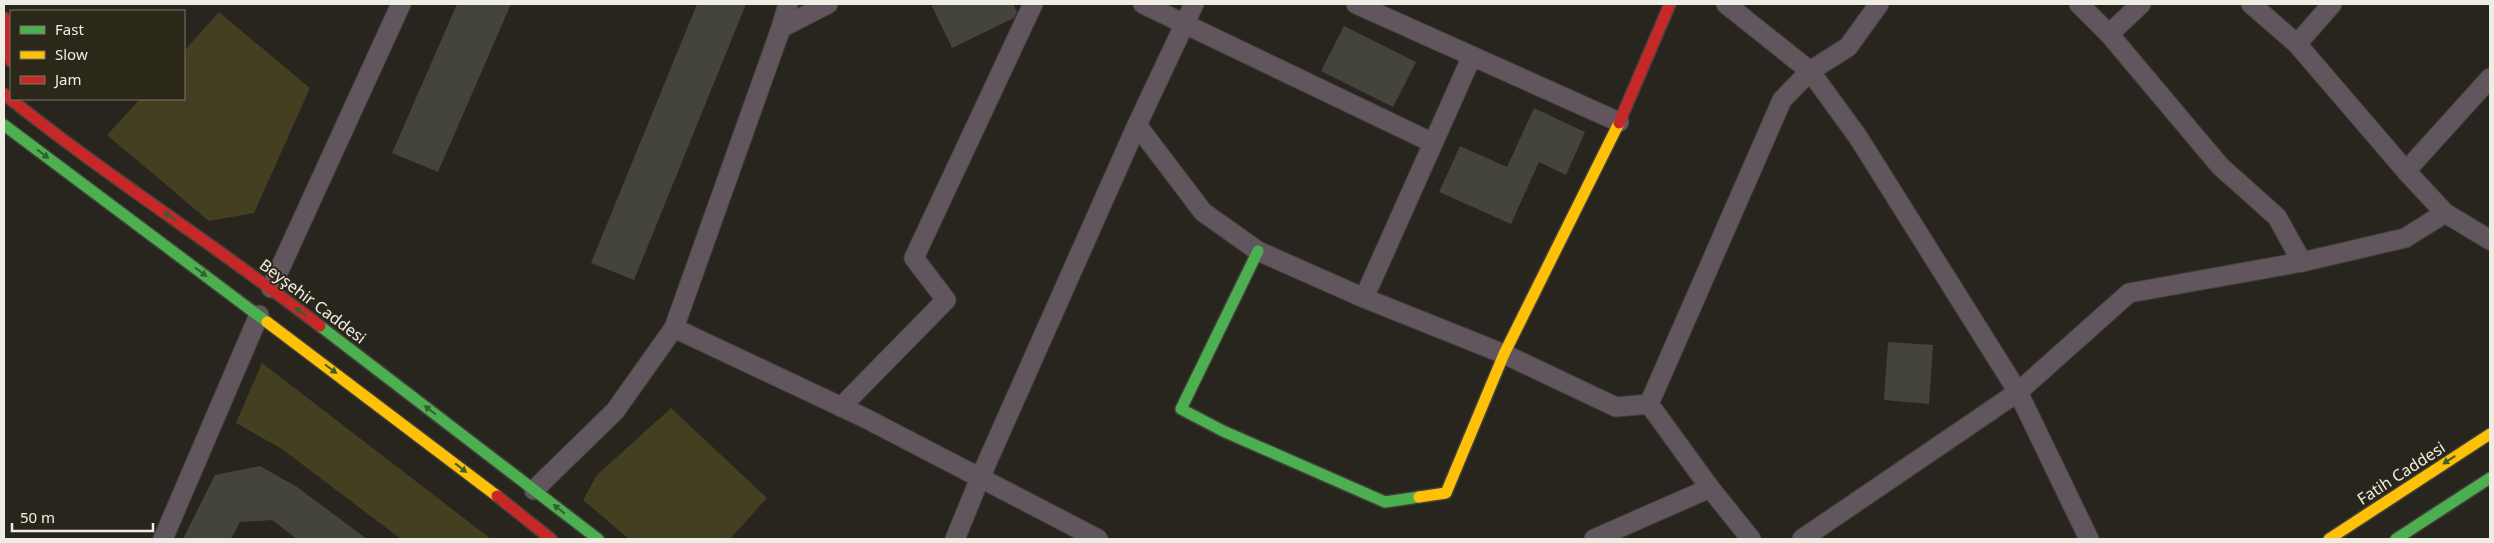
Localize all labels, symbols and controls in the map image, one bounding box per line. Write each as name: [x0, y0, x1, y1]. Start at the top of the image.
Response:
legend: [10, 10, 185, 100]
text: Fast: [55, 19, 84, 39]
text: Slow: [55, 44, 88, 64]
text: Jam: [53, 69, 82, 89]
one-way arrow: [36, 149, 50, 159]
one-way arrow: [163, 211, 176, 221]
street label: Beyşehir Caddesi: [255, 254, 371, 348]
one-way arrow: [194, 267, 208, 277]
one-way arrow: [295, 306, 308, 317]
one-way arrow: [324, 364, 337, 375]
one-way arrow: [424, 405, 437, 416]
street label: Fatih Caddesi: [2353, 436, 2449, 510]
one-way arrow: [2443, 456, 2456, 465]
one-way arrow: [454, 462, 467, 473]
scale bar: [12, 500, 154, 532]
one-way arrow: [553, 504, 566, 515]
text: 50 m: [20, 507, 55, 527]

